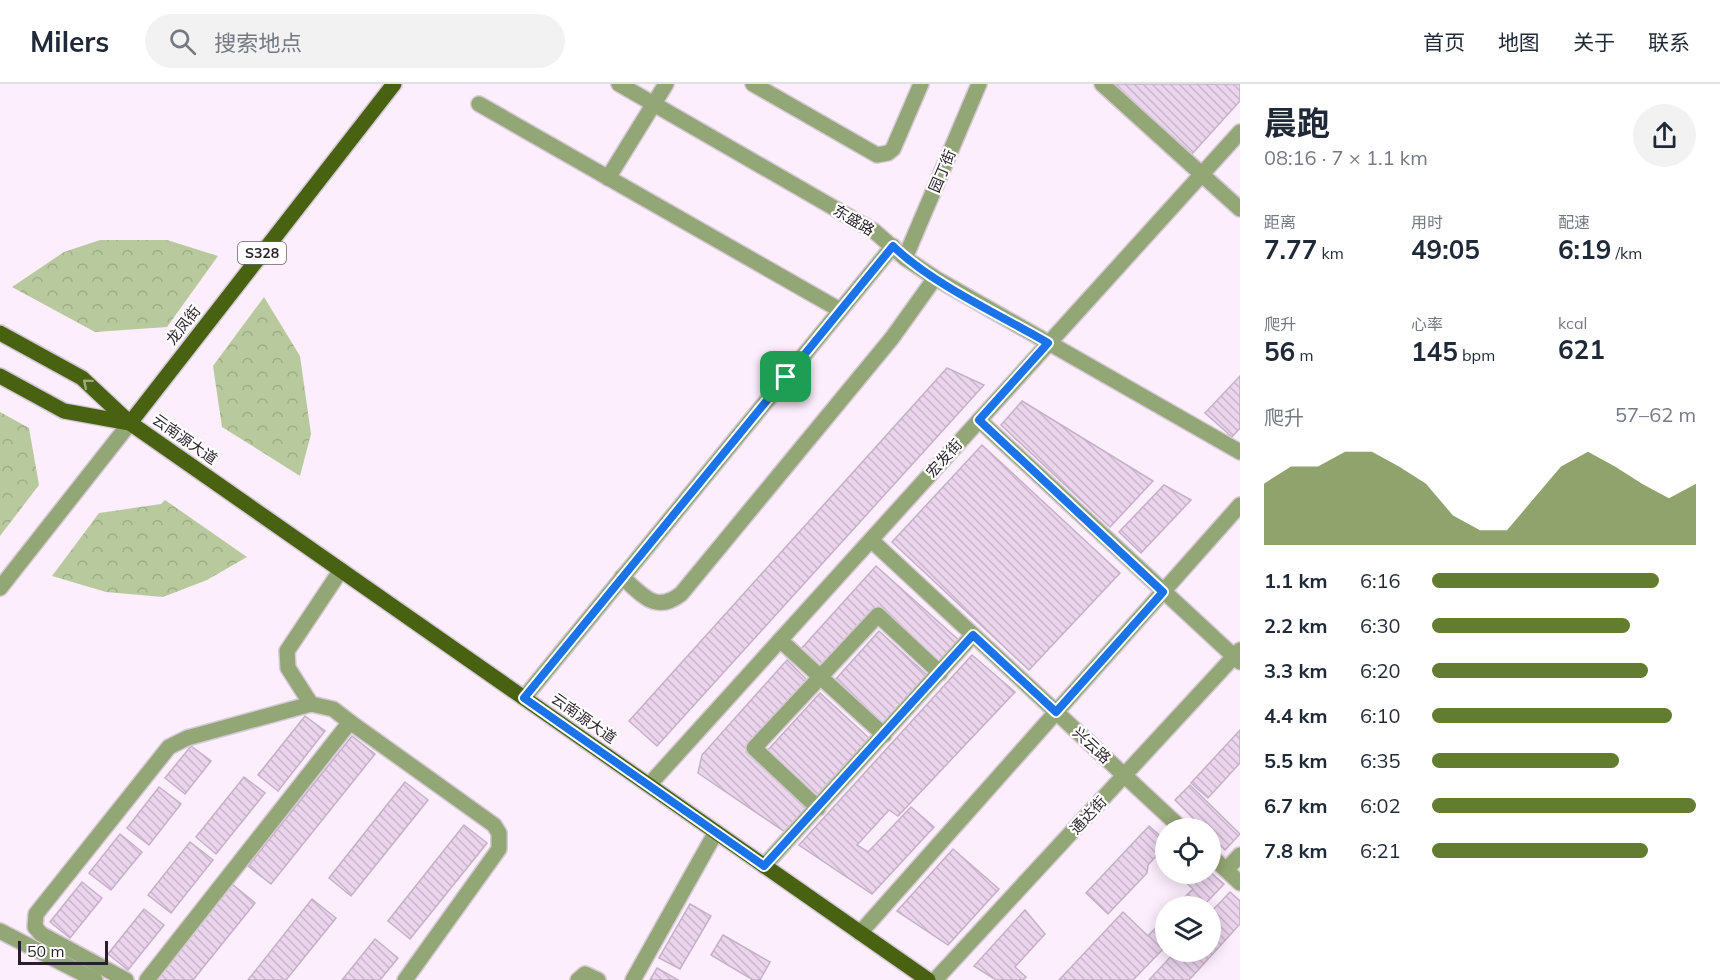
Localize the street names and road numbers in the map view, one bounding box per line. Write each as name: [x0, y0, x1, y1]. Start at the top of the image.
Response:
street label: 园丁街: [924, 147, 960, 195]
street label: 东盛路: [830, 200, 878, 240]
road number: S328: [238, 242, 286, 264]
street label: 龙凤街: [162, 301, 204, 349]
street label: 云南源大道: [149, 410, 221, 468]
street label: 宏发街: [922, 435, 966, 481]
street label: 云南源大道: [548, 689, 620, 747]
street label: 兴云路: [1069, 723, 1115, 767]
street label: 通达街: [1066, 792, 1110, 838]

